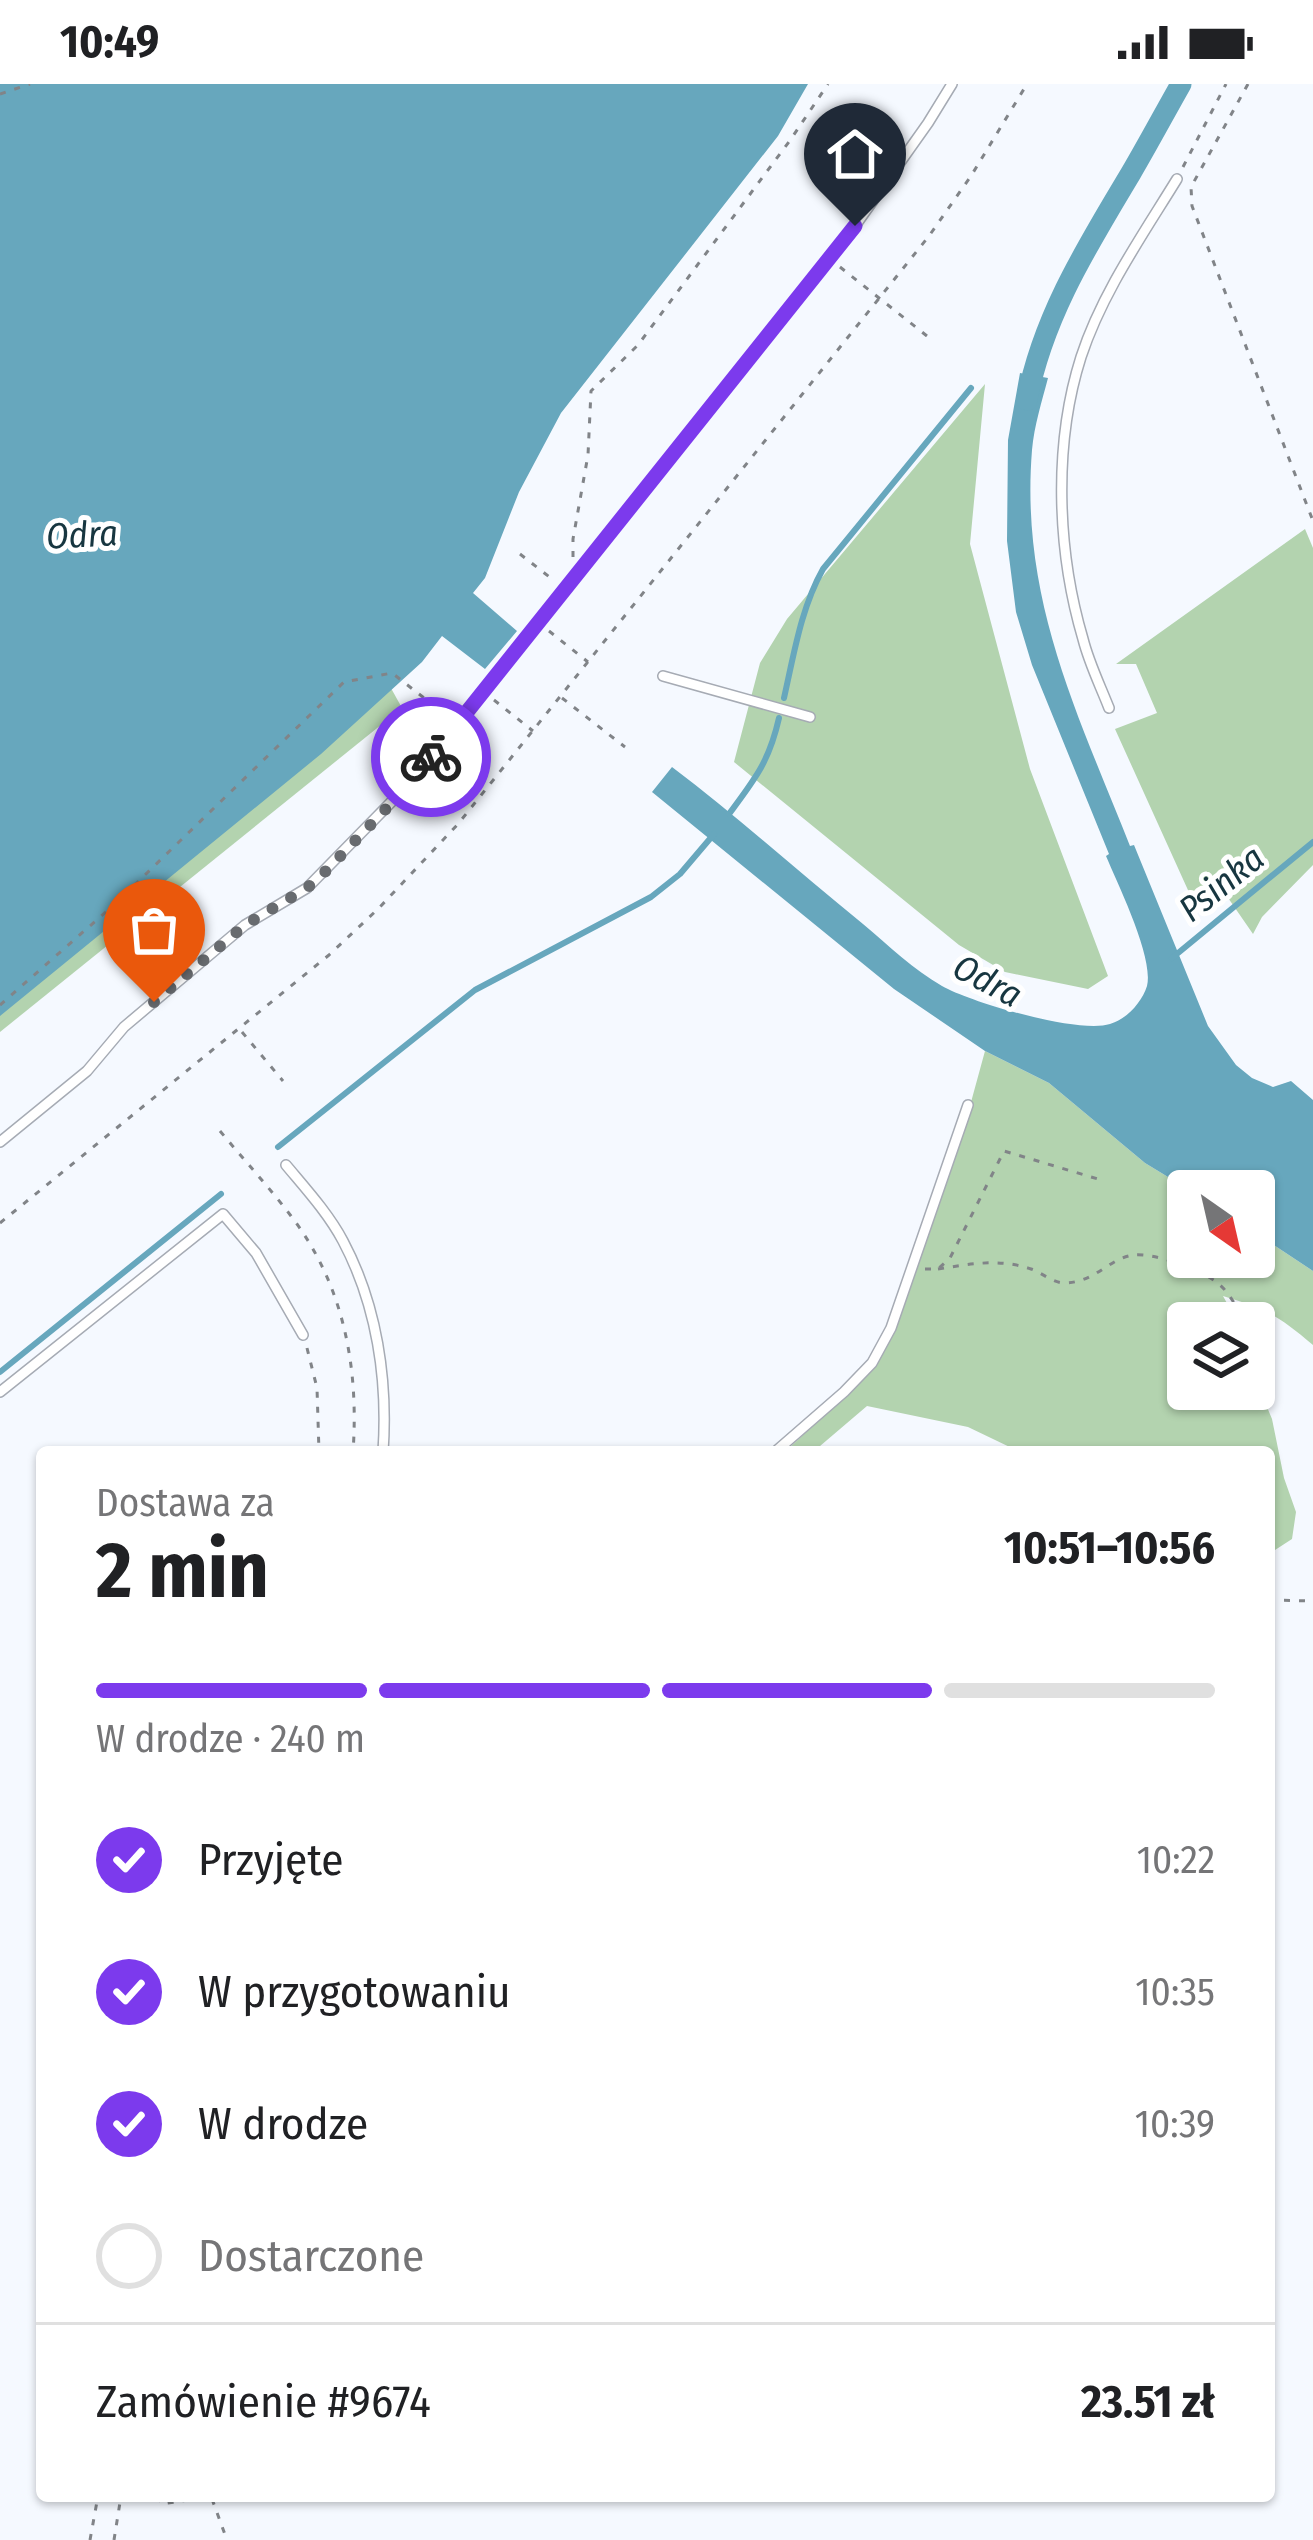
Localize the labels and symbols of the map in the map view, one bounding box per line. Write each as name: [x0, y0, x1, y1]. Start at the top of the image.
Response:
pin: [804, 103, 906, 226]
water label: Odra: [45, 511, 119, 559]
courier: [371, 697, 491, 817]
water label: Psinka: [1170, 836, 1273, 931]
pin: [103, 879, 205, 1002]
water label: Odra: [946, 945, 1030, 1017]
north arrow: [1167, 1170, 1275, 1278]

